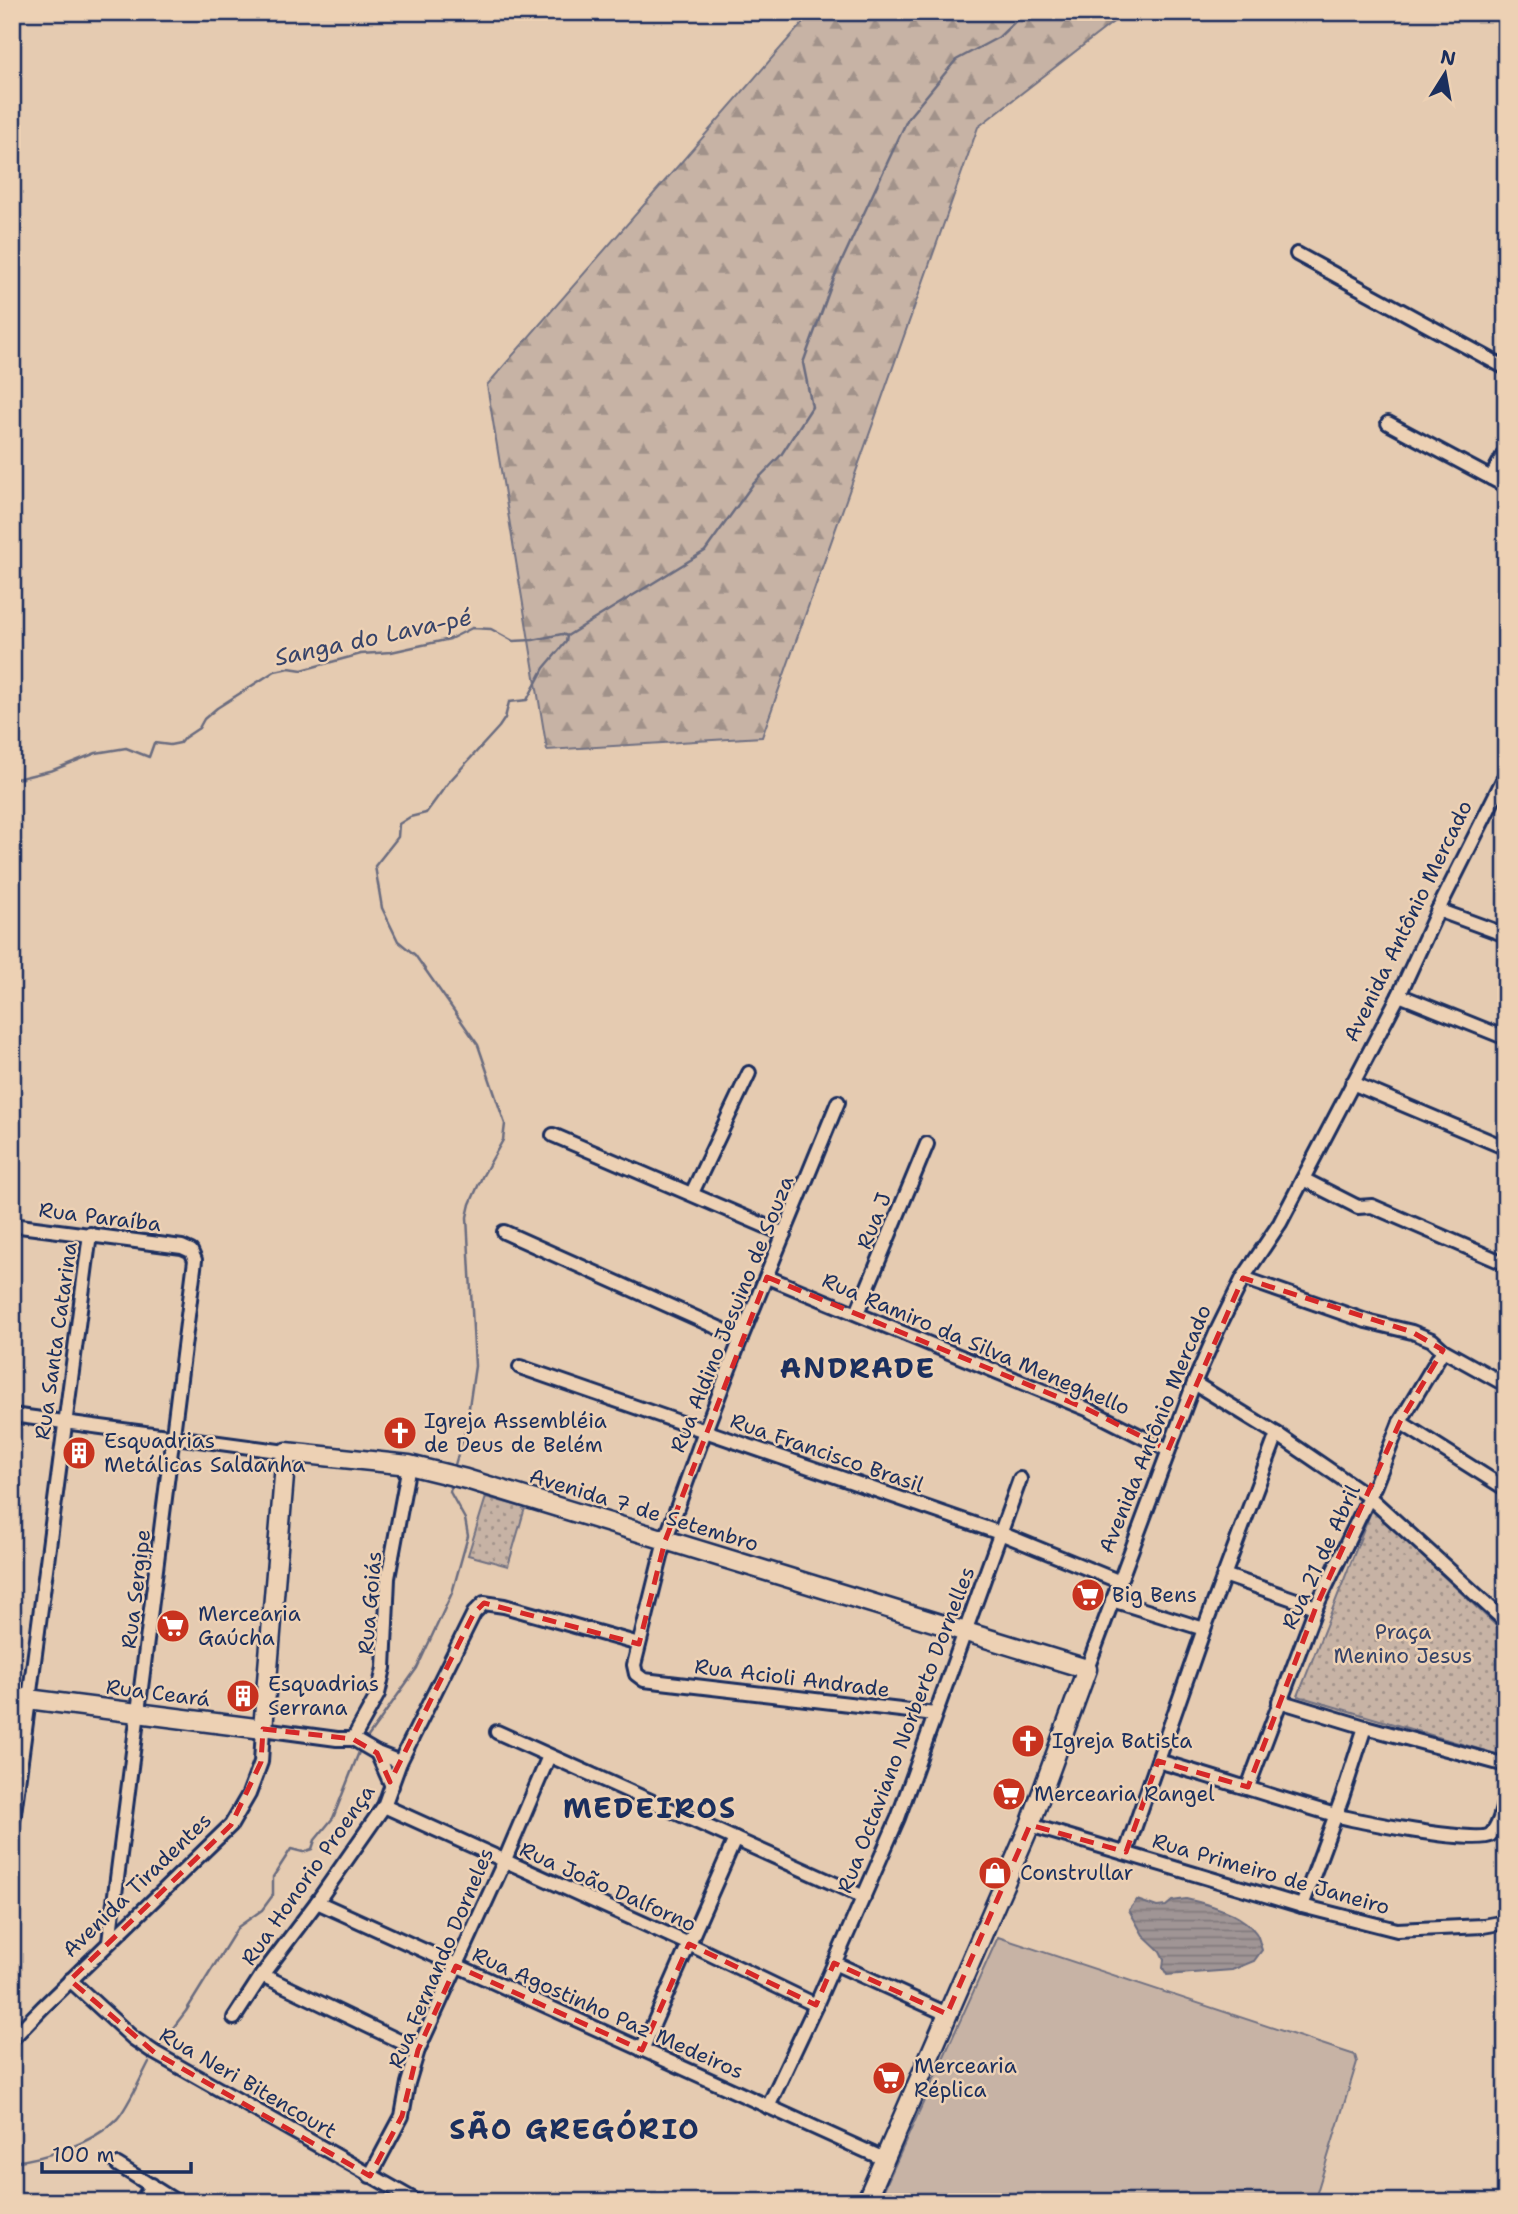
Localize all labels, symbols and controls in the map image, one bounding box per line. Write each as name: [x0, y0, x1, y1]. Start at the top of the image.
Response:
north arrow: [1410, 38, 1480, 108]
text: N: [1438, 44, 1458, 72]
water label: Sanga do Lava-pé: [272, 601, 474, 673]
street label: Avenida Antônio Mercado: [1337, 796, 1479, 1046]
street label: Rua Aldino Jesuino de Souza: [664, 1171, 800, 1457]
street label: Rua J: [850, 1189, 898, 1253]
street label: Rua Paraíba: [37, 1196, 163, 1238]
street label: Rua Santa Catarina: [28, 1240, 84, 1442]
street label: Rua Ramiro da Silva Meneghello: [818, 1266, 1134, 1422]
street label: Avenida Antônio Mercado: [1092, 1301, 1218, 1557]
district label: ANDRADE: [780, 1349, 936, 1387]
place label: Igreja Assembléia de Deus de Belém: [424, 1407, 607, 1459]
street label: Rua Francisco Brasil: [727, 1407, 928, 1499]
church icon: Igreja Assembléia de Deus de Belém: [381, 1414, 419, 1452]
place label: Esquadrias Metálicas Saldanha: [104, 1427, 305, 1479]
building icon: Esquadrias Metálicas Saldanha: [60, 1434, 98, 1472]
street label: Avenida 7 de Setembro: [526, 1462, 762, 1558]
street label: Rua 21 de Abril: [1275, 1479, 1367, 1634]
street label: Rua Sergipe: [115, 1528, 157, 1650]
street label: Rua Goiás: [352, 1550, 388, 1656]
street label: Rua Octaviano Norberto Dornelles: [831, 1563, 981, 1897]
supermarket icon: Big Bens: [1069, 1576, 1107, 1614]
place label: Big Bens: [1112, 1581, 1197, 1609]
place label: Mercearia Gaúcha: [198, 1600, 301, 1652]
supermarket icon: Mercearia Gaúcha: [154, 1607, 192, 1645]
park label: Praça Menino Jesus: [1334, 1618, 1472, 1670]
street label: Rua Acioli Andrade: [693, 1652, 891, 1704]
place label: Esquadrias Serrana: [268, 1670, 379, 1722]
street label: Rua Ceará: [104, 1673, 212, 1713]
building icon: Esquadrias Serrana: [224, 1677, 262, 1715]
church icon: Igreja Batista: [1009, 1722, 1047, 1760]
place label: Igreja Batista: [1052, 1727, 1192, 1755]
supermarket icon: Mercearia Rangel: [990, 1775, 1028, 1813]
street label: Rua Honorio Proença: [235, 1779, 381, 1971]
place label: Mercearia Rangel: [1034, 1780, 1215, 1808]
district label: MEDEIROS: [563, 1789, 737, 1827]
street label: Avenida Tiradentes: [56, 1806, 218, 1964]
street label: Rua Primeiro de Janeiro: [1149, 1827, 1393, 1921]
street label: Rua João Dalforno: [515, 1835, 701, 1939]
street label: Rua Fernando Dorneles: [382, 1843, 500, 2073]
shop icon: Construllar: [976, 1854, 1014, 1892]
place label: Construllar: [1020, 1859, 1134, 1887]
street label: Rua Agostinho Paz Medeiros: [468, 1940, 748, 2086]
street label: Rua Neri Bitencourt: [154, 2021, 342, 2145]
place label: Mercearia Réplica: [914, 2052, 1017, 2104]
supermarket icon: Mercearia Réplica: [870, 2059, 908, 2097]
district label: SÃO GREGÓRIO: [449, 2109, 701, 2148]
scale bar: [42, 2130, 191, 2174]
text: 100 m: [52, 2141, 115, 2169]

